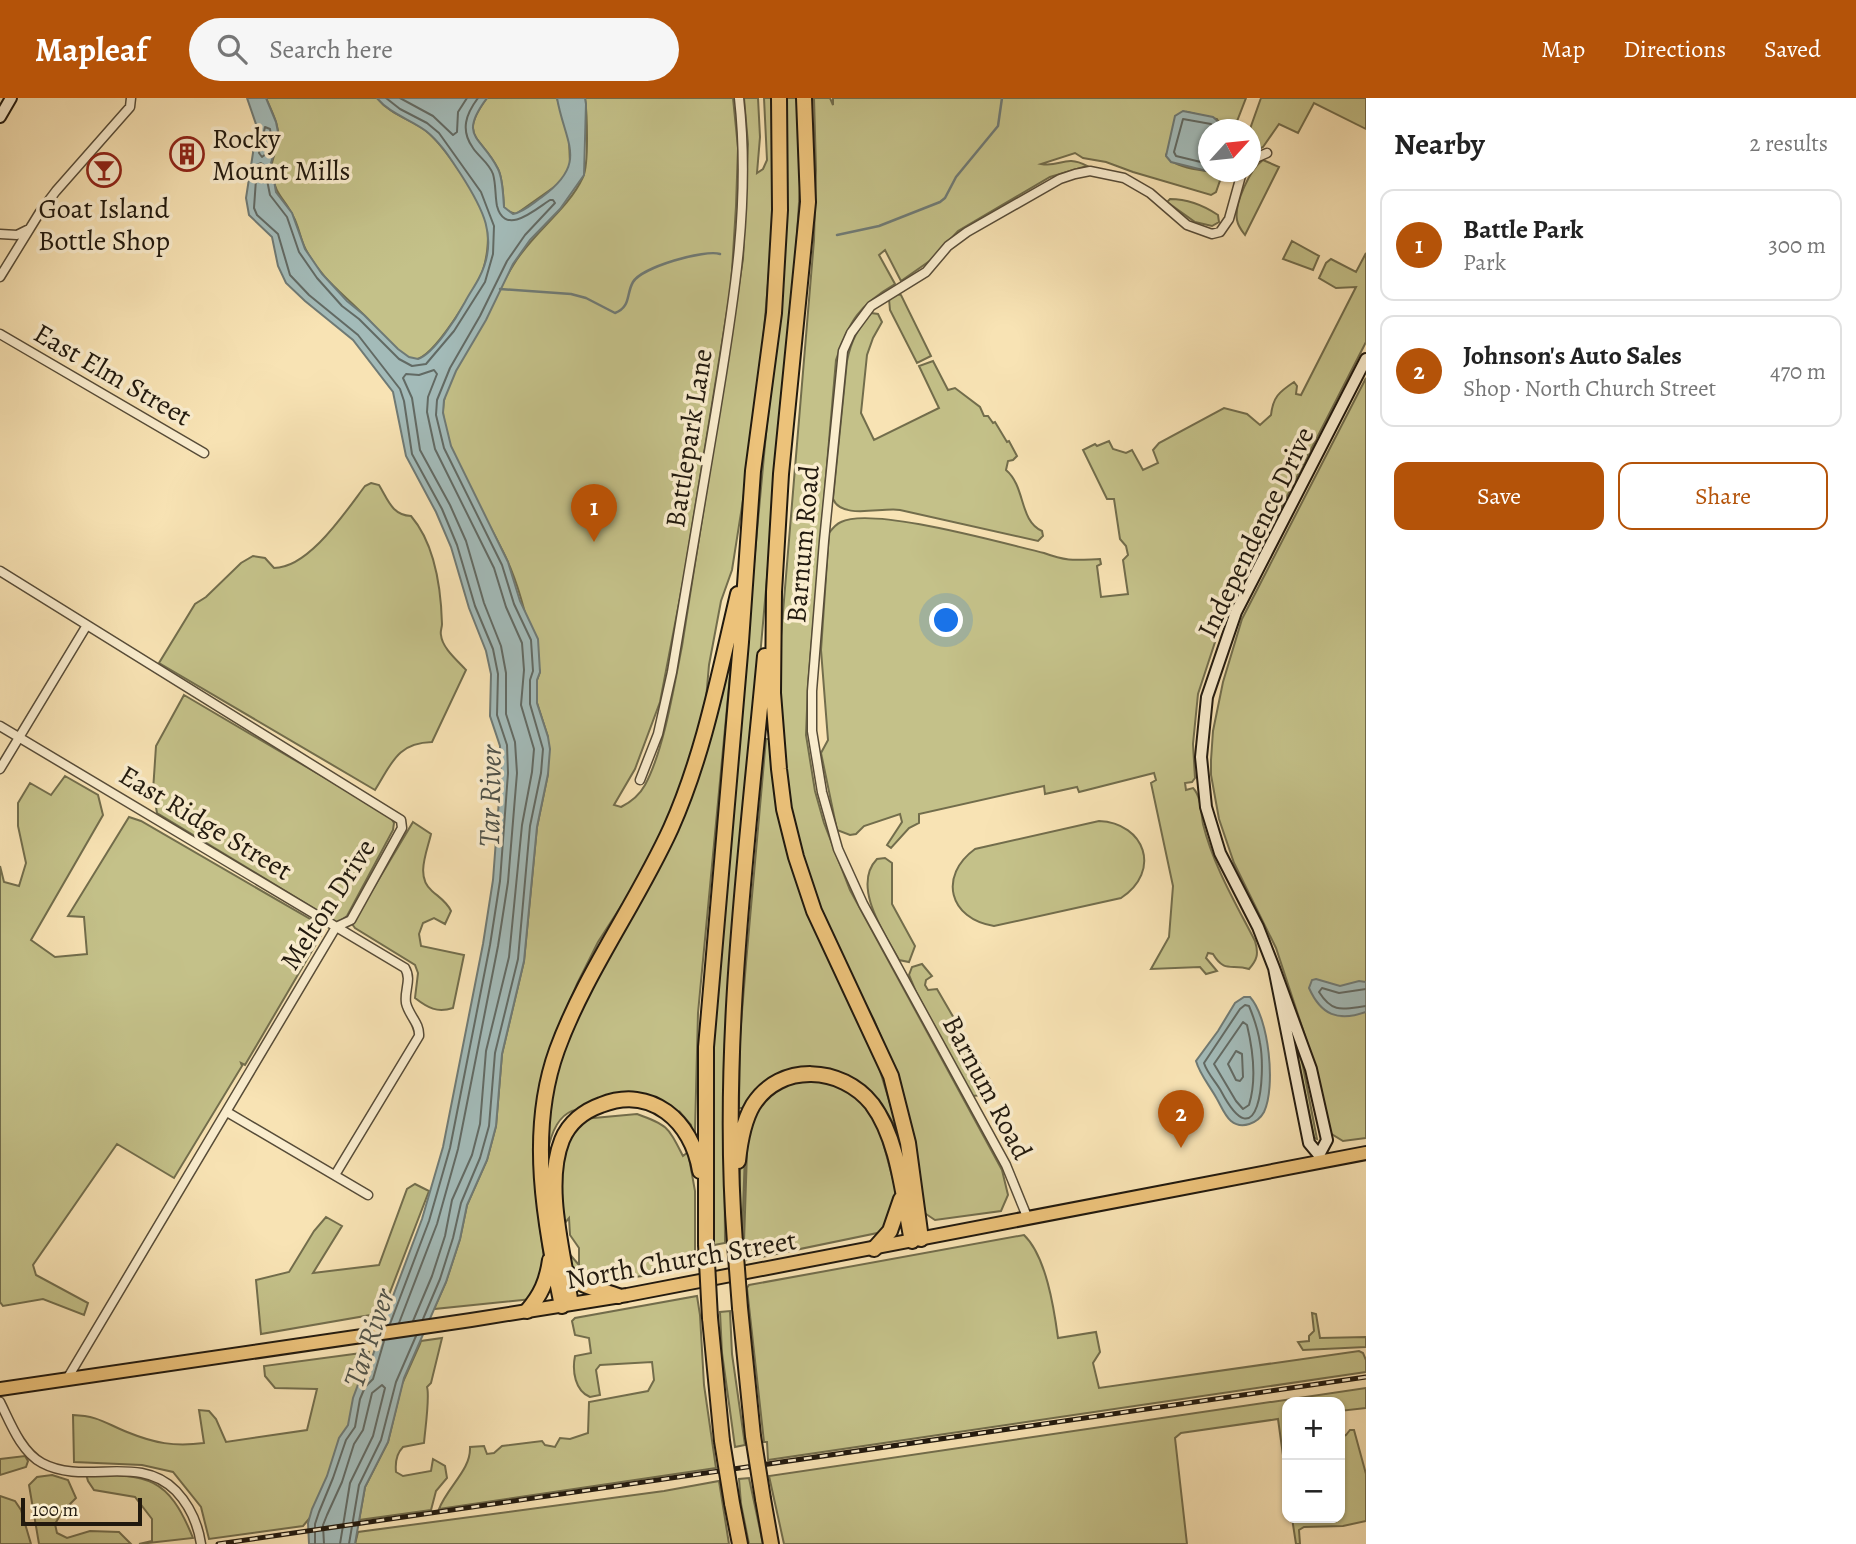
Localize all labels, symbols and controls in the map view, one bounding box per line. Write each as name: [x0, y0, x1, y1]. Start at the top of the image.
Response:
search box: [189, 18, 679, 81]
text: Mapleaf: [35, 27, 147, 72]
icon: search: [213, 30, 251, 68]
text: Search here: [269, 32, 393, 67]
text: Map: [1541, 33, 1585, 65]
text: Directions: [1623, 33, 1726, 65]
text: Saved: [1764, 33, 1821, 65]
north arrow: [1198, 119, 1261, 182]
place label: Rocky Mount Mills: [212, 120, 351, 190]
text: Nearby: [1394, 124, 1485, 164]
text: 2 results: [1750, 128, 1828, 159]
building icon: Rocky Mount Mills: [168, 135, 206, 173]
bar icon: Goat Island Bottle Shop: [85, 151, 123, 189]
place label: Goat Island Bottle Shop: [38, 190, 170, 260]
text: Battle Park: [1463, 212, 1583, 247]
text: 1: [1415, 230, 1423, 261]
text: 300 m: [1768, 230, 1826, 261]
text: Park: [1463, 247, 1506, 278]
street label: East Elm Street: [27, 314, 198, 435]
text: Johnson's Auto Sales: [1463, 338, 1682, 373]
street label: Battlepark Lane: [656, 346, 722, 530]
text: 2: [1413, 356, 1425, 387]
text: 470 m: [1770, 356, 1826, 387]
text: Shop · North Church Street: [1463, 373, 1716, 404]
street label: Independence Drive: [1188, 420, 1324, 644]
button: Save: [1394, 462, 1604, 530]
button: Share: [1618, 462, 1828, 530]
street label: Barnum Road: [777, 463, 829, 625]
pin: 1: [571, 484, 617, 542]
your location: [929, 603, 963, 637]
water label: Tar River: [469, 743, 511, 847]
street label: East Ridge Street: [112, 756, 299, 890]
street label: Melton Drive: [271, 832, 384, 978]
street label: Barnum Road: [933, 1009, 1041, 1167]
pin: 2: [1158, 1090, 1204, 1148]
street label: North Church Street: [563, 1221, 799, 1299]
water label: Tar River: [334, 1282, 405, 1393]
map controls: [1282, 1397, 1345, 1523]
button: +: [1282, 1397, 1345, 1460]
button: −: [1282, 1460, 1345, 1523]
scale bar: [21, 1495, 142, 1527]
text: 100 m: [32, 1497, 78, 1523]

